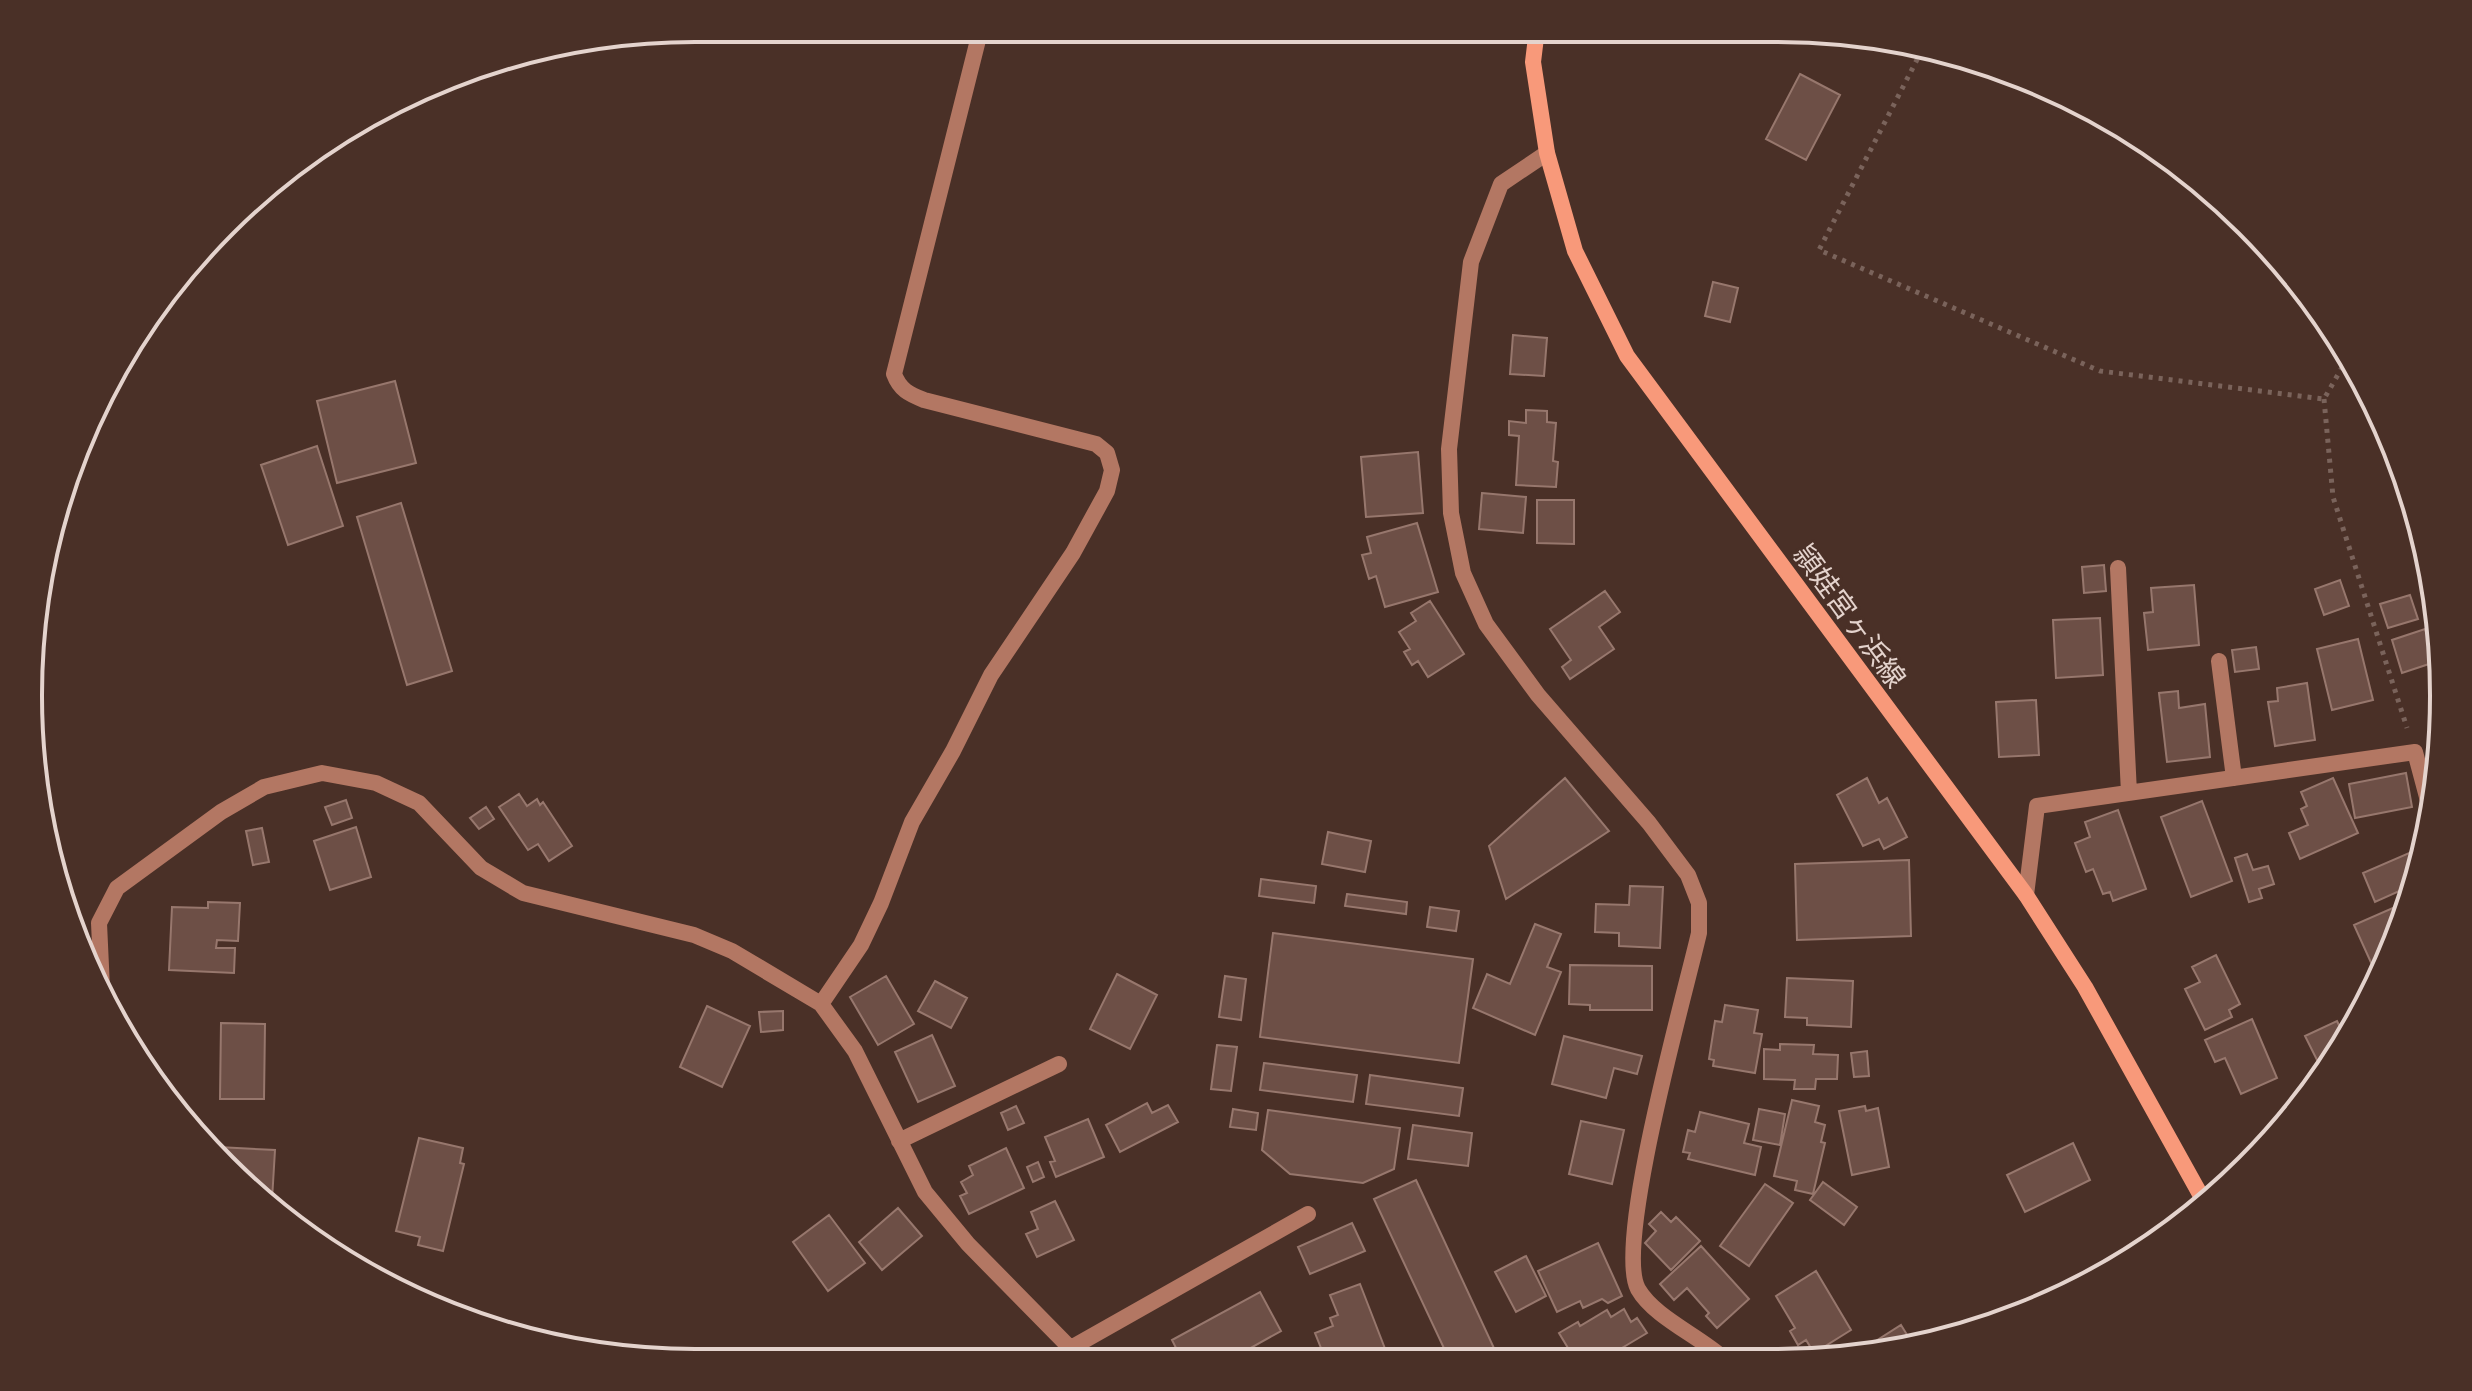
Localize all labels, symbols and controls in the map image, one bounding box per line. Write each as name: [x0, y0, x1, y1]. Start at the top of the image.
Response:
street label: 頴娃宮ヶ浜線: [1785, 537, 1915, 695]

